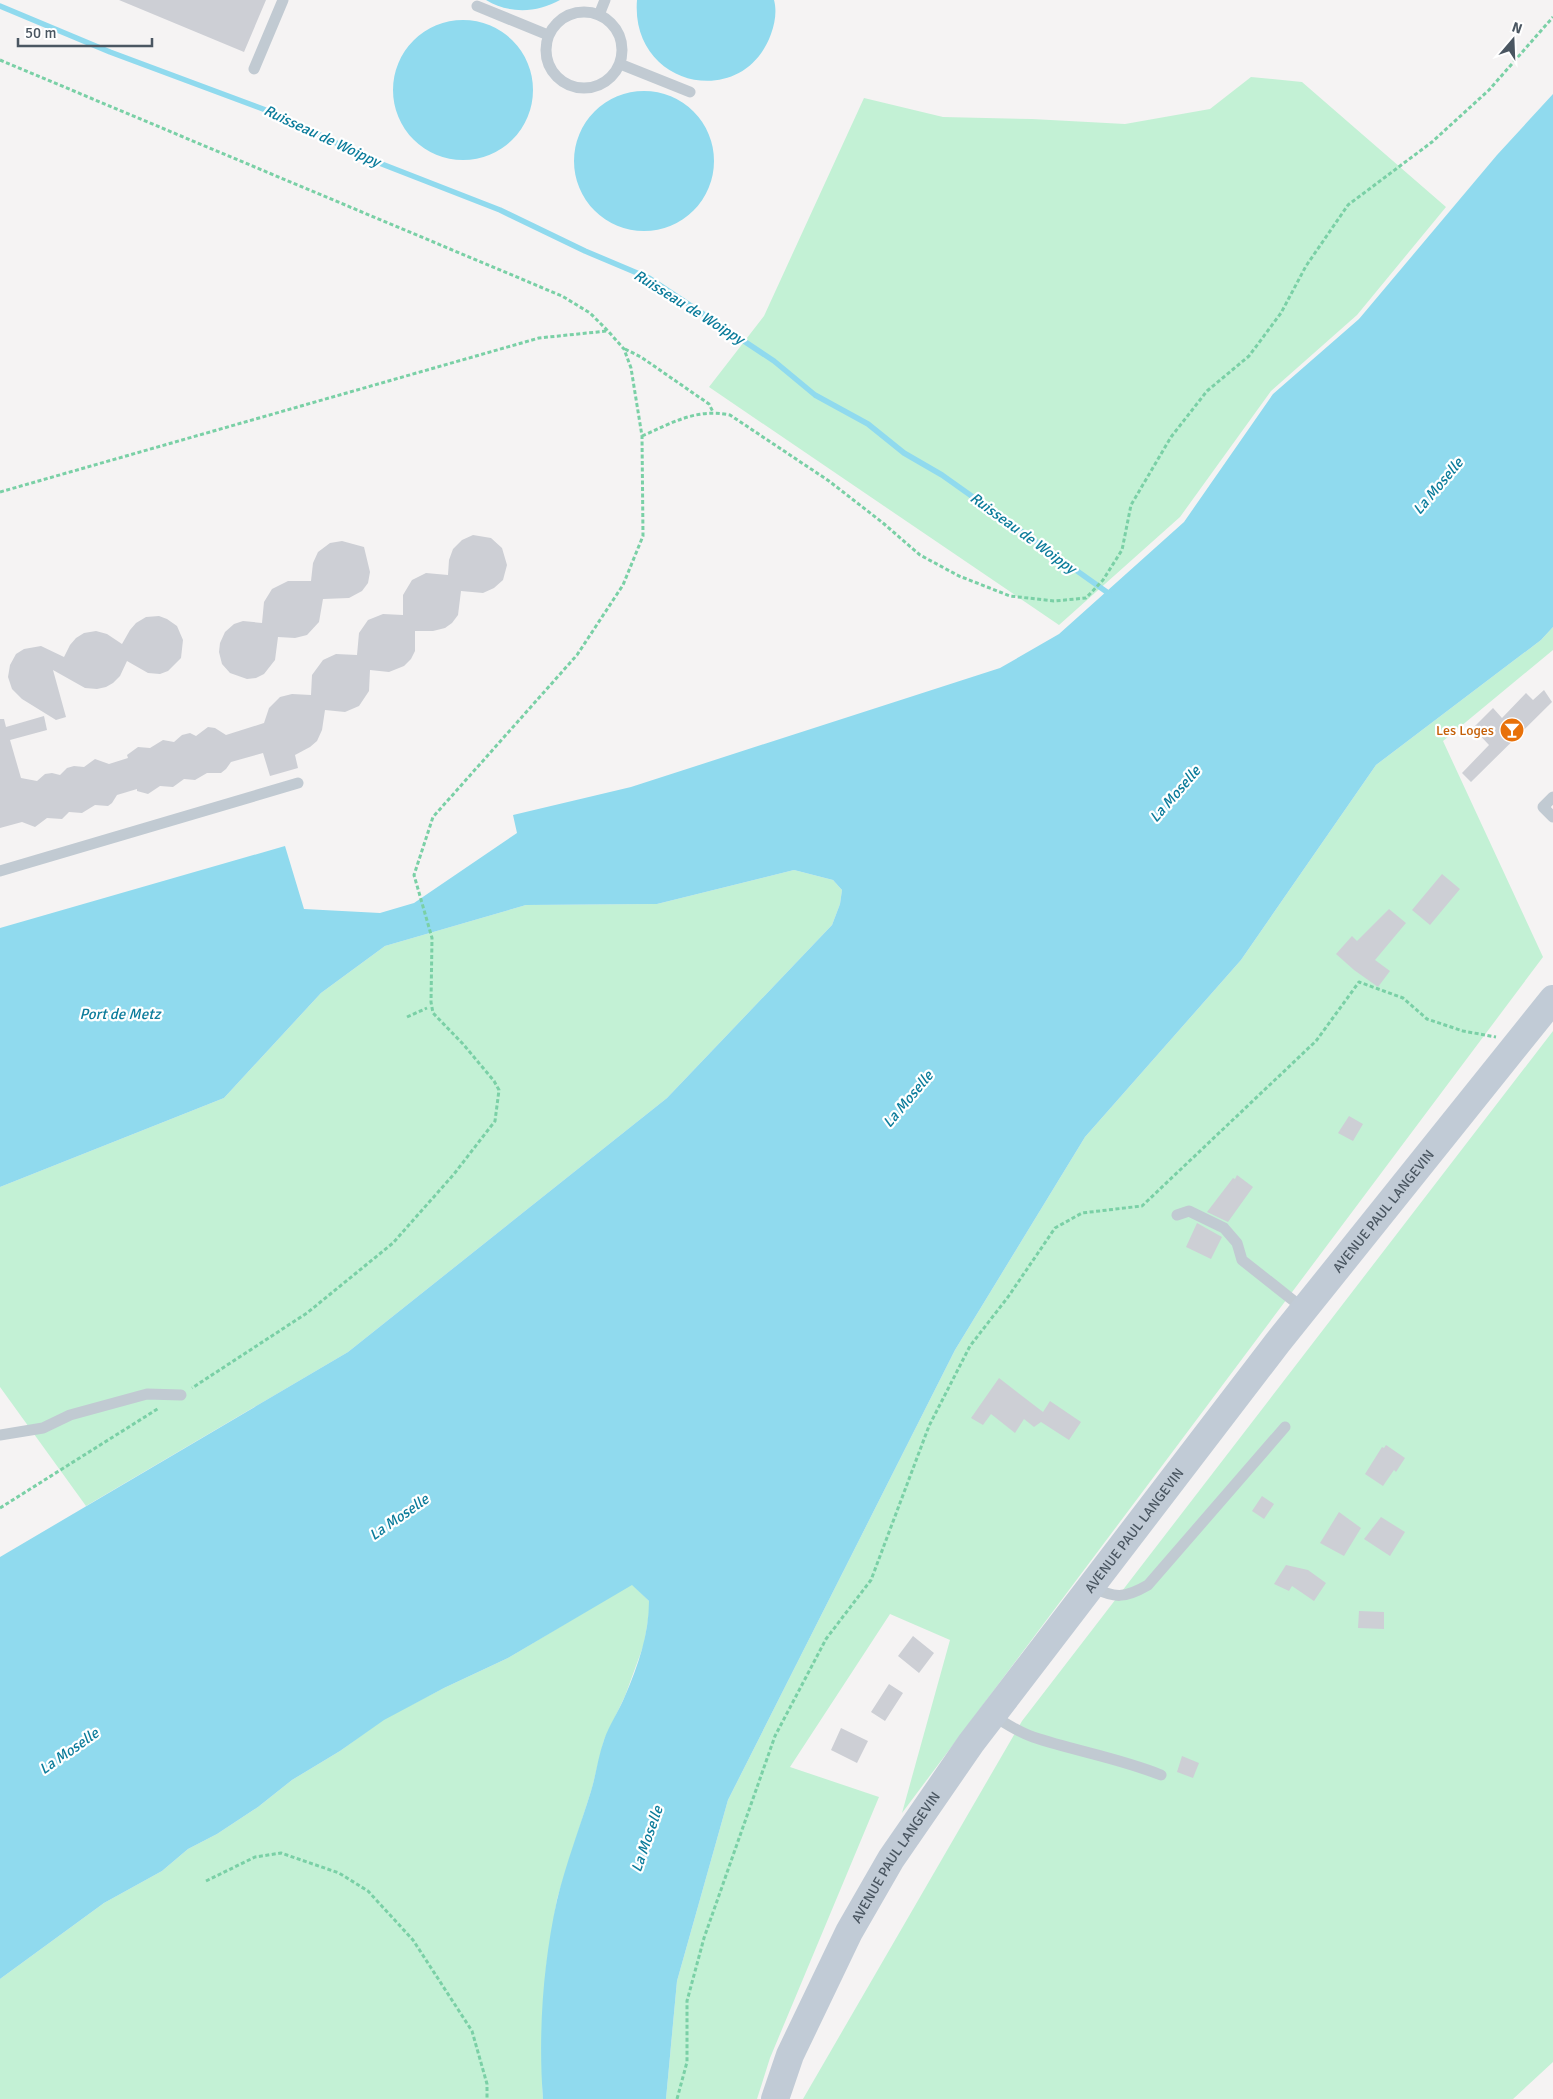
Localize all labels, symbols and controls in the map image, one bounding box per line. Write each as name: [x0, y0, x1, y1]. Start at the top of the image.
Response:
scale bar: [18, 15, 151, 47]
north arrow: [1488, 15, 1538, 65]
text: N: [1510, 19, 1524, 38]
text: 50 m: [25, 24, 56, 42]
water label: Ruisseau de Woippy: [261, 101, 385, 172]
water label: Ruisseau de Woippy: [631, 266, 749, 349]
water label: La Moselle: [1409, 453, 1468, 518]
water label: Ruisseau de Woippy: [967, 489, 1081, 579]
bar icon: Les Loges: [1499, 717, 1525, 743]
place label: Les Loges: [1436, 722, 1494, 739]
water label: La Moselle: [1146, 761, 1205, 826]
water label: Port de Metz: [80, 1005, 162, 1023]
water label: La Moselle: [879, 1066, 938, 1131]
street label: AVENUE PAUL LANGEVIN: [1329, 1146, 1438, 1276]
street label: AVENUE PAUL LANGEVIN: [1081, 1465, 1187, 1596]
water label: La Moselle: [366, 1489, 433, 1544]
water label: La Moselle: [36, 1723, 103, 1778]
street label: AVENUE PAUL LANGEVIN: [848, 1788, 944, 1926]
water label: La Moselle: [627, 1802, 667, 1874]

